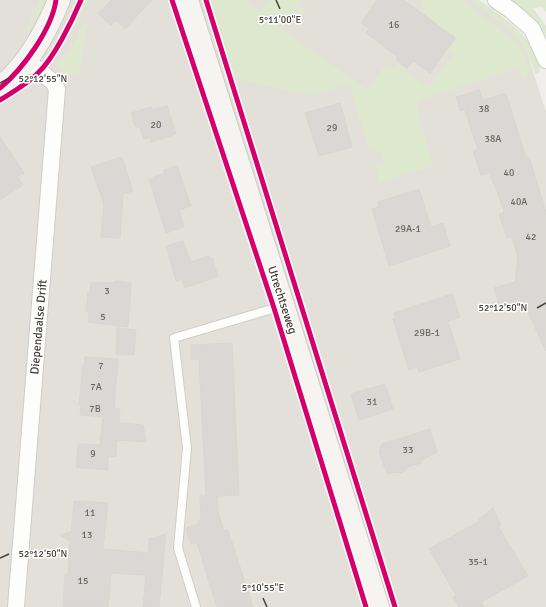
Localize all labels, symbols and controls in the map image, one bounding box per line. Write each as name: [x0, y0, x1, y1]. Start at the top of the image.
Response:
text: 5°11'00"E: [259, 14, 301, 26]
house number: 16: [389, 19, 399, 31]
text: 52°12'55"N: [19, 73, 67, 85]
house number: 38: [479, 103, 489, 115]
house number: 20: [151, 119, 161, 131]
house number: 29: [327, 122, 337, 134]
house number: 38A: [485, 133, 501, 145]
house number: 40: [504, 167, 514, 179]
house number: 40A: [511, 196, 527, 208]
house number: 29A-1: [395, 223, 421, 235]
house number: 42: [526, 231, 536, 243]
street label: Utrechtseweg: [264, 264, 300, 336]
street label: Diependaalse Drift: [27, 279, 51, 375]
house number: 3: [104, 285, 110, 297]
text: 52°12'50"N: [479, 302, 527, 314]
house number: 5: [100, 311, 106, 323]
house number: 29B-1: [414, 327, 440, 339]
house number: 7: [98, 360, 104, 372]
house number: 7A: [90, 381, 102, 393]
house number: 31: [367, 396, 377, 408]
house number: 7B: [89, 403, 101, 415]
house number: 33: [403, 444, 413, 456]
house number: 9: [90, 448, 96, 460]
house number: 11: [85, 507, 95, 519]
house number: 13: [82, 529, 92, 541]
text: 52°12'50"N: [19, 548, 67, 560]
house number: 35-1: [468, 556, 488, 568]
house number: 15: [78, 575, 88, 587]
text: 5°10'55"E: [242, 582, 284, 594]

